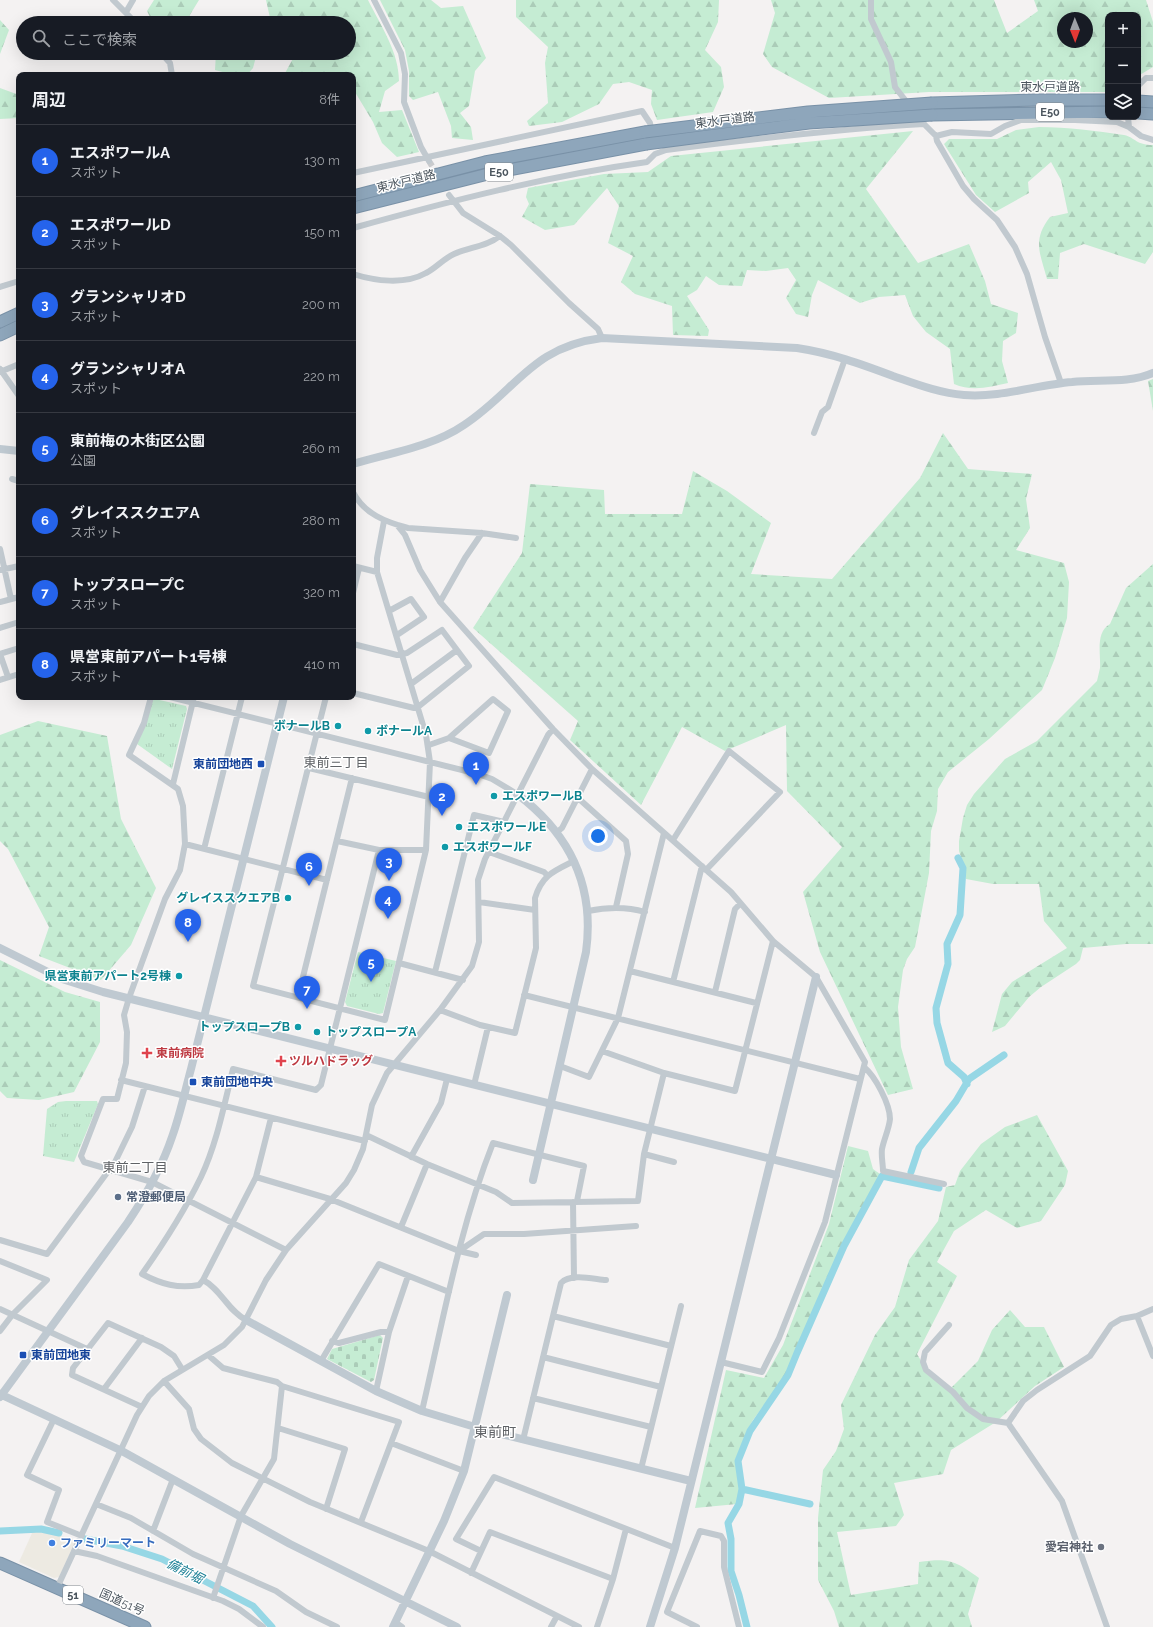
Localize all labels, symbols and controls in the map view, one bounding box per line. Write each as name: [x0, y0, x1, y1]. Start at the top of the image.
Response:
north arrow: [1057, 12, 1093, 48]
map controls: [1105, 12, 1141, 120]
button: +: [1105, 12, 1141, 48]
search box: [16, 16, 356, 60]
icon: search: [30, 27, 52, 49]
text: ここで検索: [62, 31, 137, 49]
button: −: [1105, 48, 1141, 84]
street label: 東水戸道路: [1020, 80, 1080, 94]
button: layers: [1105, 84, 1141, 120]
text: 周辺: [32, 90, 66, 110]
text: 8件: [319, 92, 340, 107]
road number: E50: [1036, 103, 1064, 121]
street label: 東水戸道路: [694, 109, 756, 131]
text: エスポワールA: [70, 144, 170, 162]
text: 1: [42, 153, 48, 168]
text: 130 m: [304, 153, 340, 168]
road number: E50: [485, 163, 513, 181]
text: スポット: [70, 165, 122, 180]
street label: 東水戸道路: [375, 167, 437, 195]
text: エスポワールD: [70, 216, 171, 234]
text: 2: [41, 225, 49, 240]
text: 150 m: [304, 225, 340, 240]
text: スポット: [70, 237, 122, 252]
text: グランシャリオD: [70, 288, 186, 306]
text: 3: [41, 297, 49, 312]
text: 200 m: [302, 297, 340, 312]
text: スポット: [70, 309, 122, 324]
text: グランシャリオA: [70, 360, 185, 378]
text: 4: [41, 369, 49, 384]
text: 220 m: [303, 369, 340, 384]
text: スポット: [70, 381, 122, 396]
text: 東前梅の木街区公園: [70, 432, 205, 450]
text: 5: [41, 441, 49, 456]
text: 260 m: [302, 441, 340, 456]
text: 公園: [70, 453, 96, 468]
text: グレイススクエアA: [70, 504, 200, 522]
text: 6: [41, 513, 49, 528]
text: 280 m: [302, 513, 340, 528]
text: スポット: [70, 525, 122, 540]
text: トップスロープC: [70, 576, 184, 594]
text: 7: [41, 585, 49, 600]
text: 320 m: [303, 585, 340, 600]
text: スポット: [70, 597, 122, 612]
text: 県営東前アパート1号棟: [70, 648, 227, 666]
text: 8: [41, 657, 49, 672]
text: 410 m: [304, 657, 340, 672]
text: スポット: [70, 669, 122, 684]
place label: ボナールB: [274, 719, 330, 733]
marker: ボナールB: [333, 721, 343, 731]
place label: ボナールA: [376, 724, 433, 738]
marker: ボナールA: [363, 726, 373, 736]
pin: 1: [463, 752, 489, 785]
district label: 東前三丁目: [303, 755, 369, 770]
place label: 東前団地西: [193, 757, 253, 771]
marker: 東前団地西: [256, 759, 266, 769]
pin: 2: [429, 783, 455, 816]
place label: エスポワールB: [502, 789, 582, 803]
marker: エスポワールB: [489, 791, 499, 801]
place label: エスポワールE: [467, 820, 546, 834]
marker: エスポワールE: [454, 822, 464, 832]
your location: [588, 826, 608, 846]
place label: エスポワールF: [453, 840, 532, 854]
marker: エスポワールF: [440, 842, 450, 852]
pin: 3: [376, 848, 402, 881]
pin: 6: [296, 853, 322, 886]
pin: 4: [375, 886, 401, 919]
place label: グレイススクエアB: [176, 891, 280, 905]
marker: グレイススクエアB: [283, 893, 293, 903]
pin: 8: [175, 909, 201, 942]
pin: 5: [358, 949, 384, 982]
place label: 県営東前アパート2号棟: [44, 969, 171, 983]
marker: 県営東前アパート2号棟: [174, 971, 184, 981]
pin: 7: [294, 976, 320, 1009]
place label: トップスロープB: [199, 1020, 290, 1034]
marker: トップスロープB: [293, 1022, 303, 1032]
place label: トップスロープA: [325, 1025, 417, 1039]
marker: トップスロープA: [312, 1027, 322, 1037]
place label: 東前病院: [156, 1046, 204, 1060]
marker: 東前病院: [141, 1047, 153, 1059]
place label: ツルハドラッグ: [289, 1054, 373, 1068]
marker: ツルハドラッグ: [276, 1056, 286, 1066]
place label: 東前団地中央: [201, 1075, 273, 1089]
marker: 東前団地中央: [188, 1077, 198, 1087]
district label: 東前二丁目: [102, 1160, 168, 1175]
place label: 常澄郵便局: [126, 1190, 186, 1204]
marker: 常澄郵便局: [113, 1192, 123, 1202]
place label: 東前団地東: [31, 1348, 91, 1362]
marker: 東前団地東: [18, 1350, 28, 1360]
district label: 東前町: [474, 1424, 516, 1440]
place label: ファミリーマート: [60, 1536, 156, 1550]
marker: ファミリーマート: [47, 1538, 57, 1548]
place label: 愛宕神社: [1045, 1540, 1093, 1554]
marker: 愛宕神社: [1096, 1542, 1106, 1552]
water label: 備前堀: [164, 1555, 208, 1587]
road number: 51: [63, 1586, 83, 1604]
street label: 国道51号: [97, 1586, 147, 1618]

